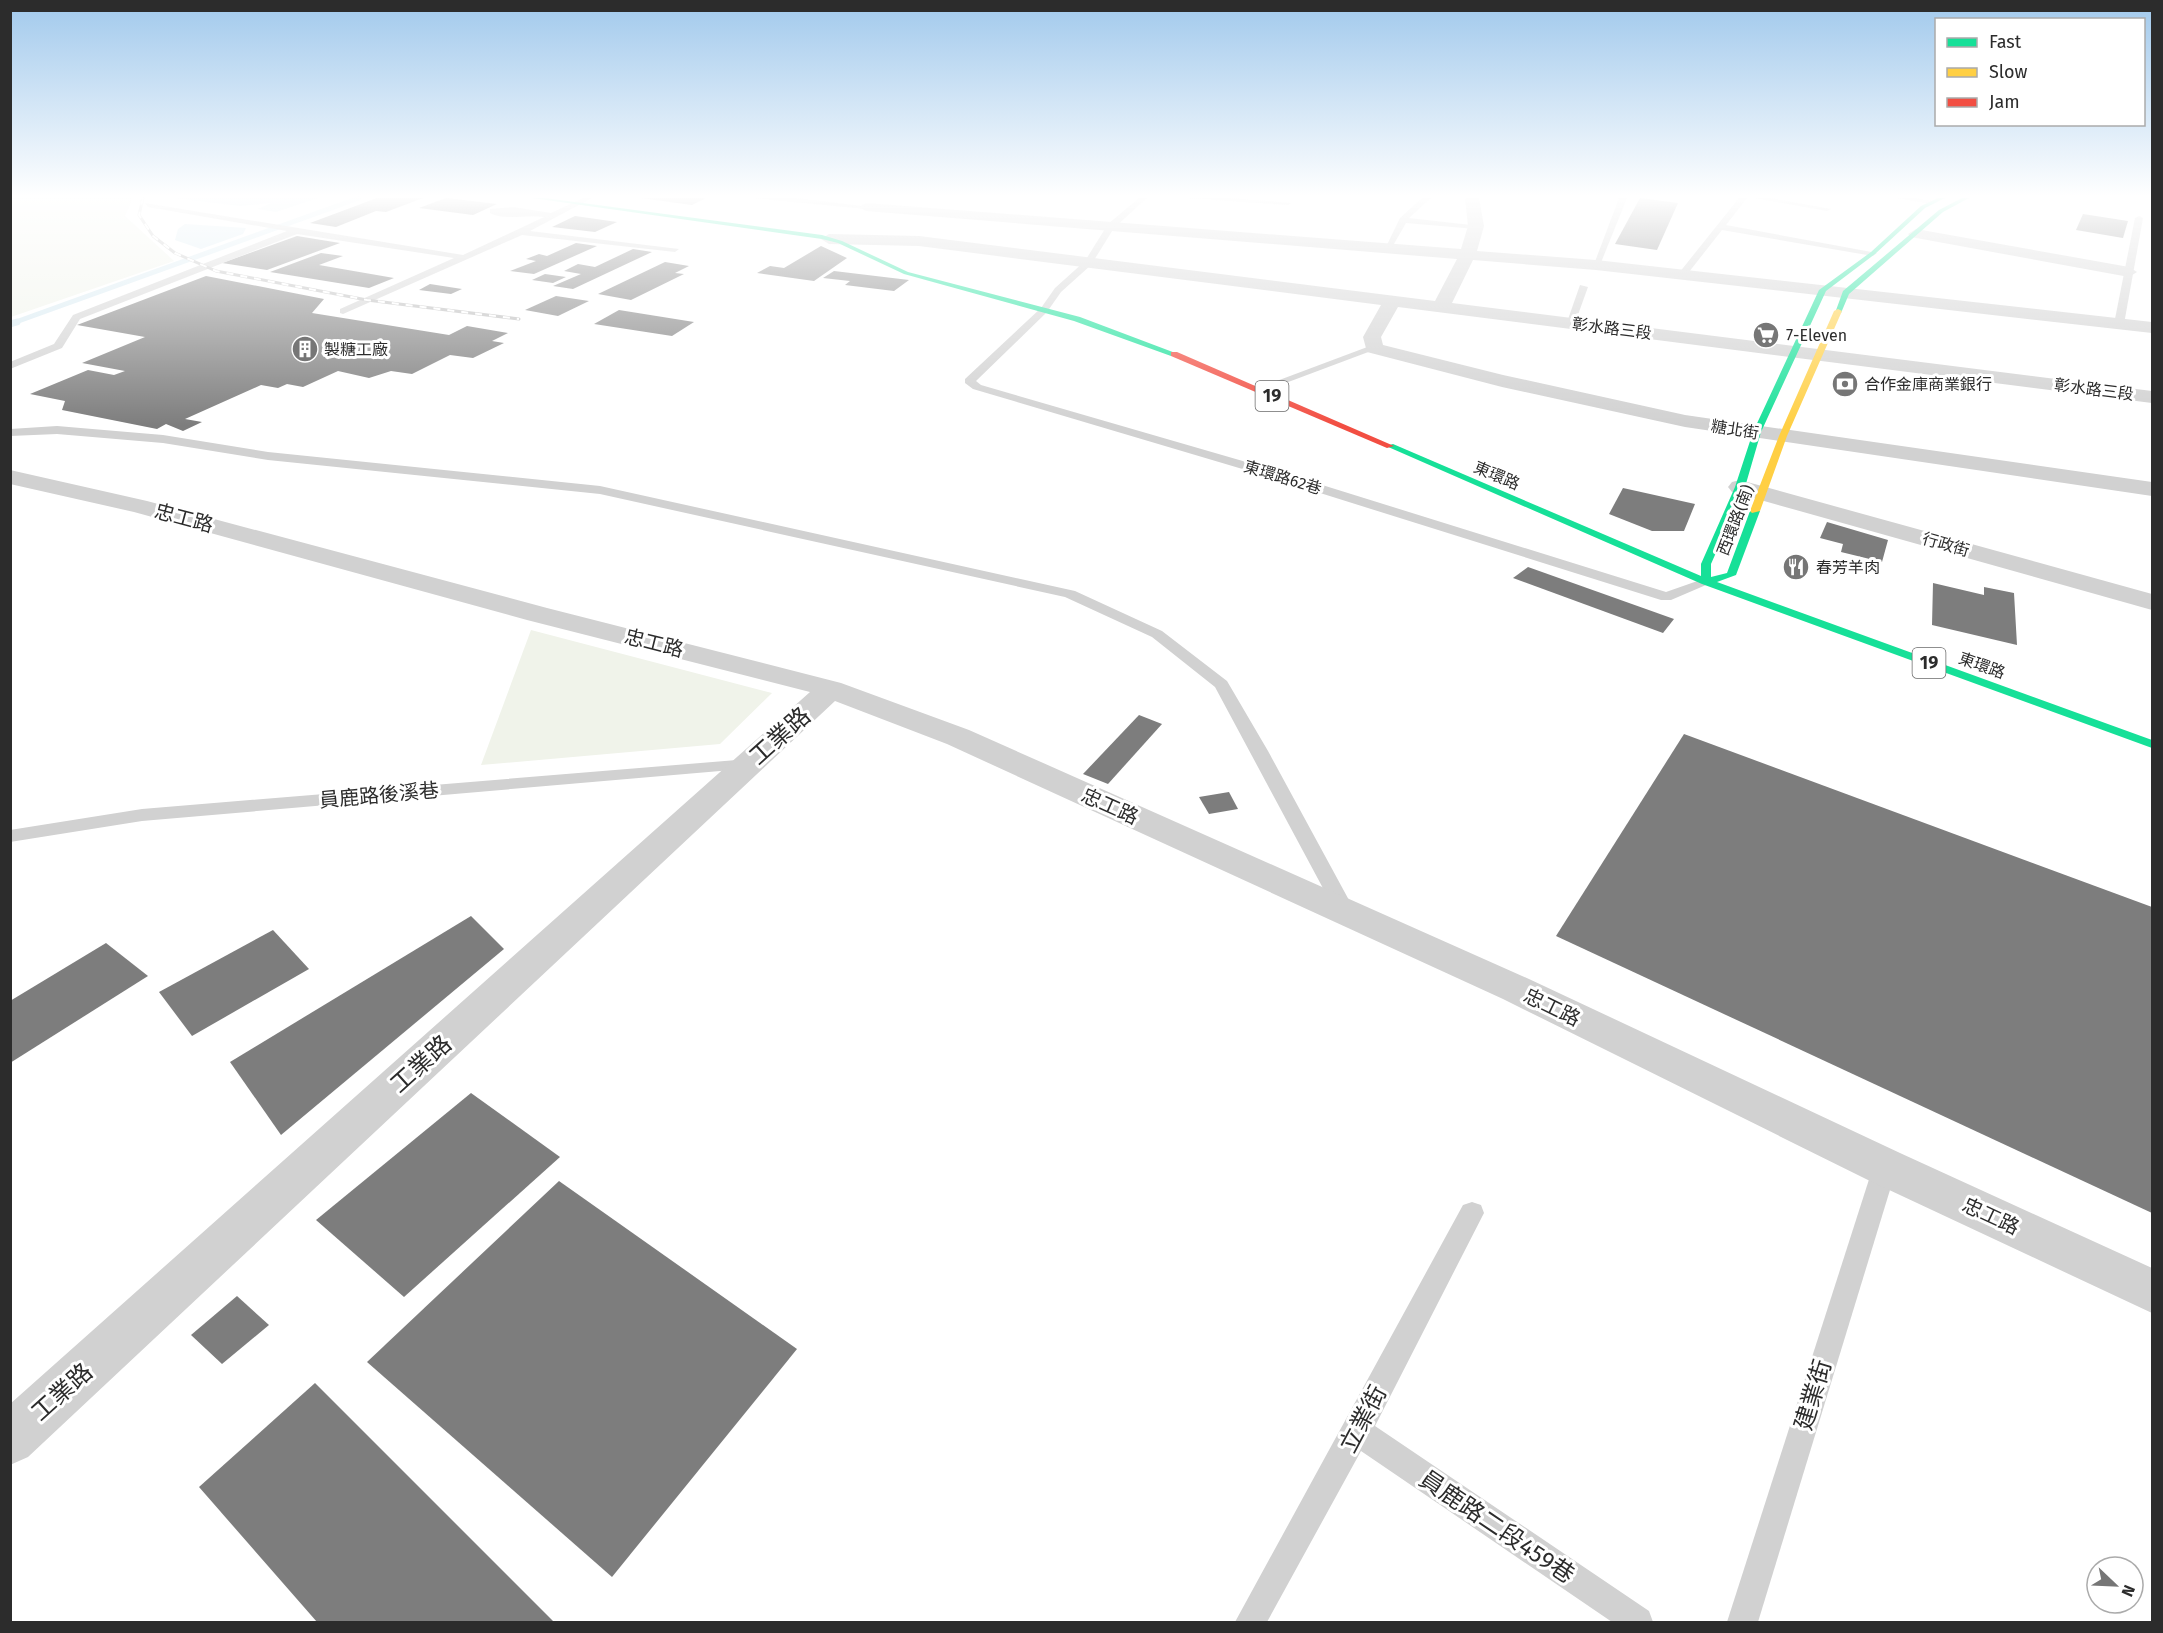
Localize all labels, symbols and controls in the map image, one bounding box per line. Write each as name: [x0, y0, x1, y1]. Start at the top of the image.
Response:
legend: [1935, 18, 2145, 126]
text: Fast: [1989, 31, 2022, 53]
text: Slow: [1989, 61, 2028, 83]
text: Jam: [1989, 91, 2020, 113]
street label: 彰水路三段: [1571, 314, 1653, 343]
supermarket icon: 7-Eleven: [1751, 320, 1781, 350]
place label: 7-Eleven: [1786, 326, 1847, 345]
building icon: 製糖工廠: [290, 334, 320, 364]
place label: 製糖工廠: [324, 340, 388, 359]
bank icon: 合作金庫商業銀行: [1830, 369, 1860, 399]
place label: 合作金庫商業銀行: [1864, 375, 1992, 394]
street label: 彰水路三段: [2053, 375, 2135, 404]
road number: 19: [1256, 381, 1288, 411]
street label: 糖北街: [1710, 416, 1760, 443]
street label: 東環路62巷: [1242, 457, 1324, 498]
street label: 東環路: [1471, 457, 1523, 494]
street label: 西環路(南): [1713, 482, 1758, 558]
street label: 忠工路: [152, 499, 216, 537]
street label: 行政街: [1920, 529, 1972, 560]
restaurant icon: 春芳羊肉: [1781, 552, 1811, 582]
place label: 春芳羊肉: [1816, 558, 1880, 577]
street label: 忠工路: [622, 624, 686, 662]
road number: 19: [1912, 648, 1946, 678]
street label: 東環路: [1956, 648, 2008, 683]
street label: 工業路: [744, 702, 816, 770]
street label: 員鹿路後溪巷: [318, 778, 440, 812]
street label: 忠工路: [1078, 783, 1142, 829]
street label: 忠工路: [1520, 983, 1584, 1031]
street label: 工業路: [385, 1030, 457, 1098]
street label: 忠工路: [1959, 1192, 2023, 1240]
street label: 建業街: [1789, 1356, 1837, 1434]
street label: 工業路: [26, 1358, 98, 1426]
street label: 立業街: [1334, 1381, 1392, 1457]
street label: 員鹿路二段459巷: [1414, 1465, 1580, 1589]
north arrow: [2085, 1555, 2145, 1615]
text: N: [2118, 1582, 2139, 1599]

